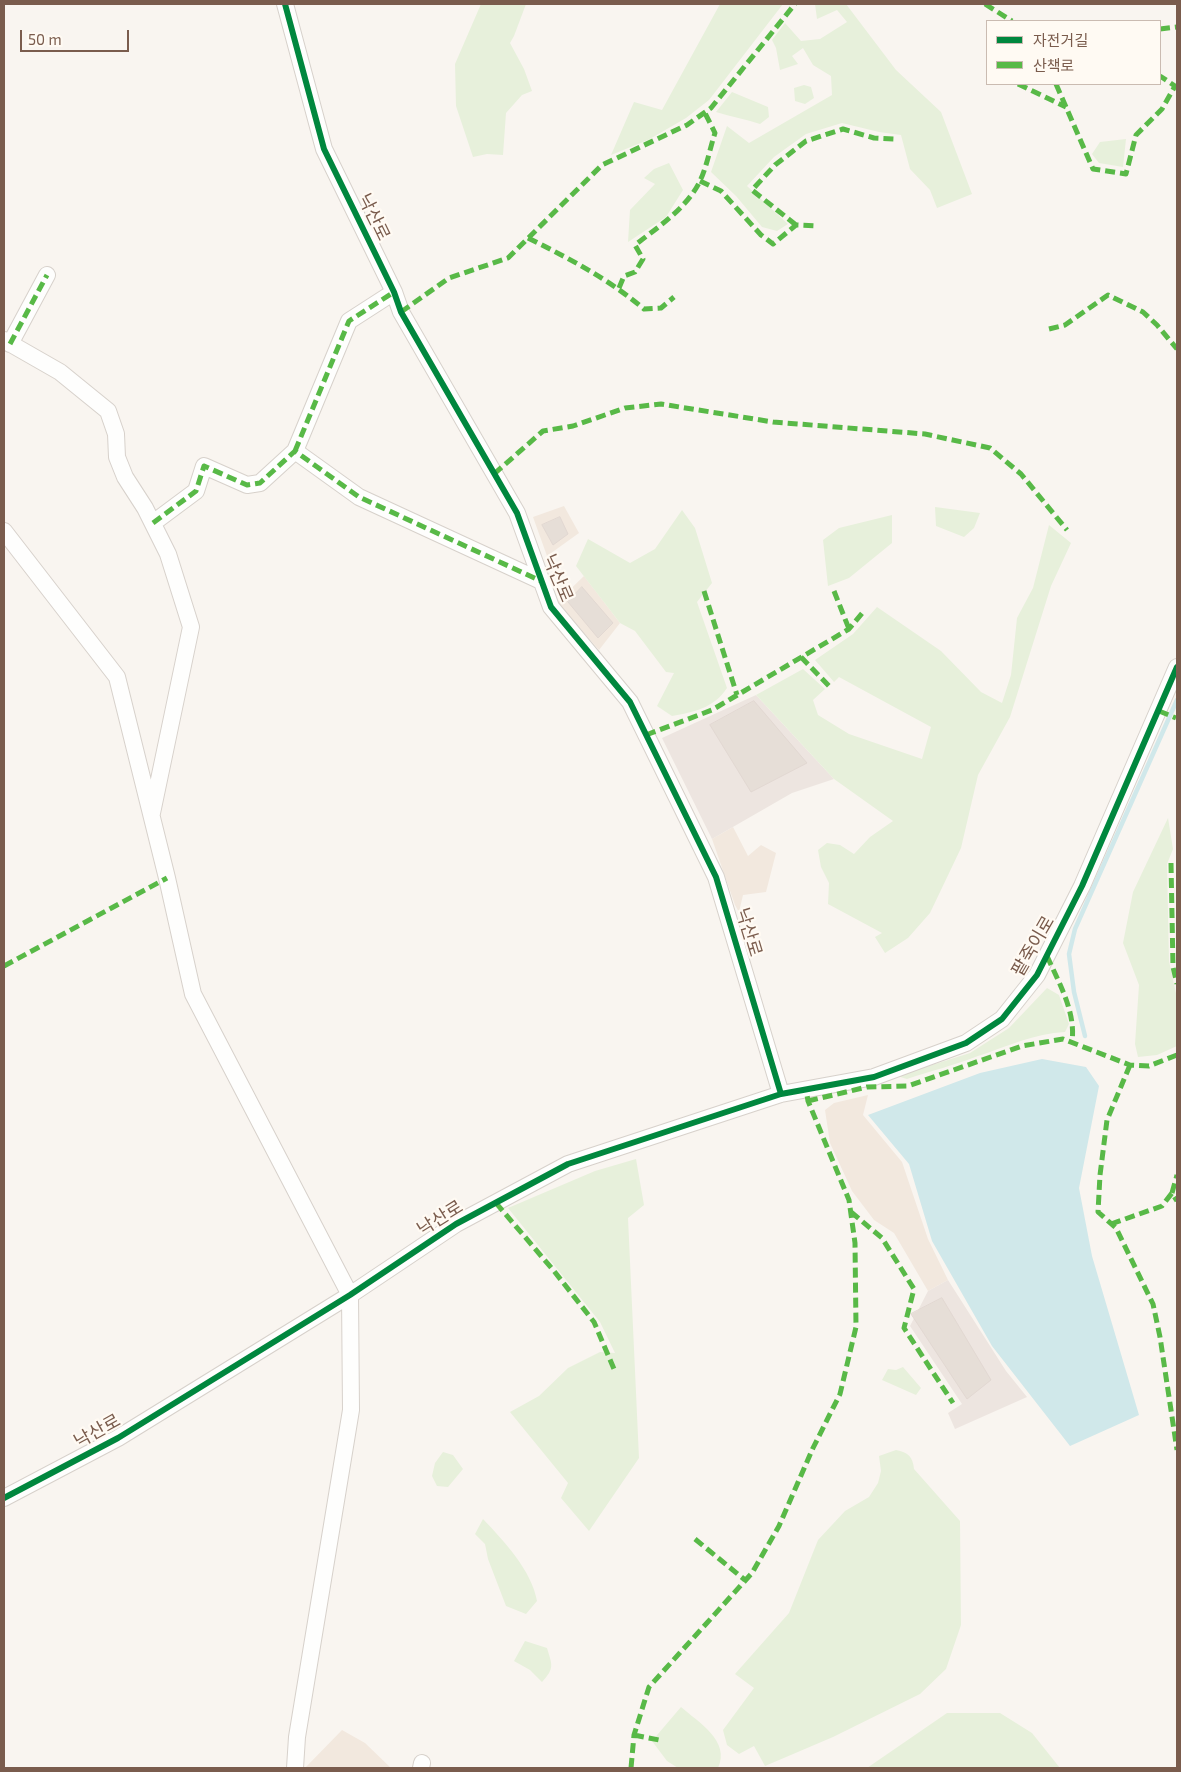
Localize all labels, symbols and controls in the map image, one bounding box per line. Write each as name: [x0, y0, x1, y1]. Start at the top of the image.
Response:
scale bar: [22, 20, 131, 52]
legend: [986, 20, 1161, 85]
text: 50 m: [28, 30, 62, 48]
text: 자전거길: [1033, 31, 1088, 49]
text: 산책로: [1033, 56, 1074, 74]
street label: 낙산로: [353, 190, 395, 244]
street label: 낙산로: [538, 551, 578, 605]
street label: 낙산로: [731, 905, 767, 959]
street label: 팥죽이로: [1007, 912, 1059, 980]
street label: 낙산로: [413, 1196, 467, 1240]
street label: 낙산로: [70, 1410, 124, 1452]

